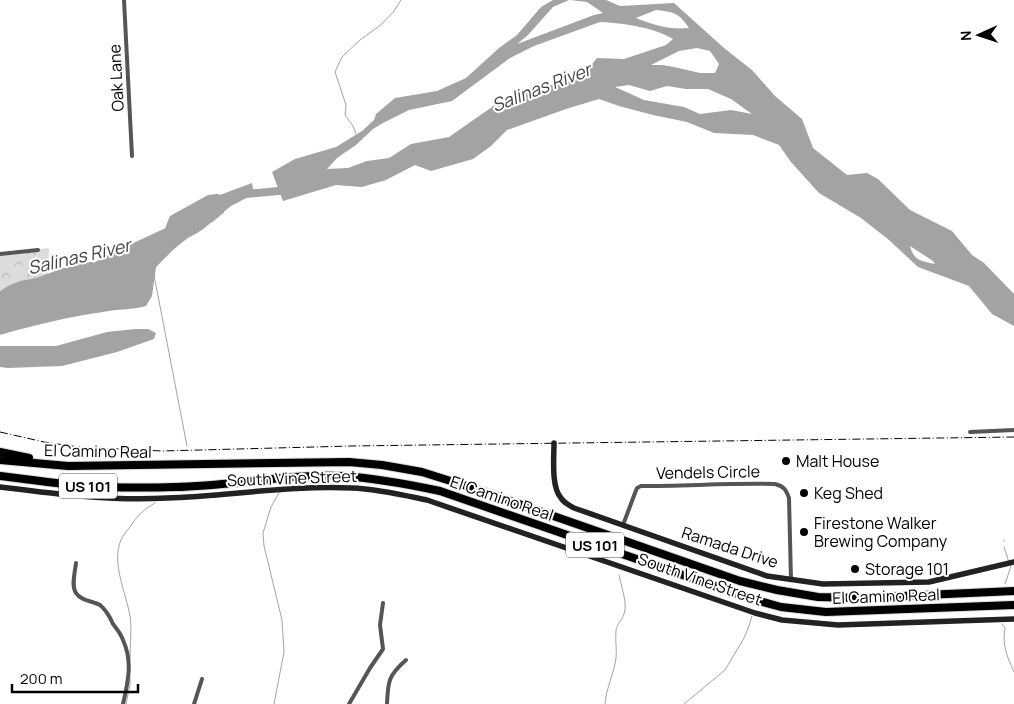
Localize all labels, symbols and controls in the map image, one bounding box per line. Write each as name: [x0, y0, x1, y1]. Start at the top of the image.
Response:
north arrow: [954, 10, 1004, 60]
text: N: [956, 30, 975, 41]
street label: Oak Lane: [103, 44, 129, 112]
water label: Salinas River: [488, 56, 596, 117]
water label: Salinas River: [25, 232, 135, 279]
street label: El Camino Real: [44, 439, 152, 463]
place label: Malt House: [796, 450, 879, 472]
marker: Malt House: [780, 455, 792, 467]
street label: Vendels Circle: [656, 460, 760, 484]
street label: South Vine Street: [227, 465, 357, 491]
street label: El Camino Real: [447, 470, 557, 526]
road number: US 101: [59, 474, 117, 498]
place label: Keg Shed: [814, 482, 883, 504]
marker: Keg Shed: [798, 487, 810, 499]
place label: Firestone Walker Brewing Company: [814, 512, 948, 552]
street label: Ramada Drive: [679, 521, 781, 573]
marker: Firestone Walker Brewing Company: [798, 526, 810, 538]
road number: US 101: [566, 532, 624, 558]
street label: South Vine Street: [635, 547, 765, 611]
place label: Storage 101: [865, 558, 949, 580]
marker: Storage 101: [849, 563, 861, 575]
street label: El Camino Real: [832, 583, 940, 609]
scale bar: [12, 662, 139, 694]
text: 200 m: [20, 668, 63, 689]

